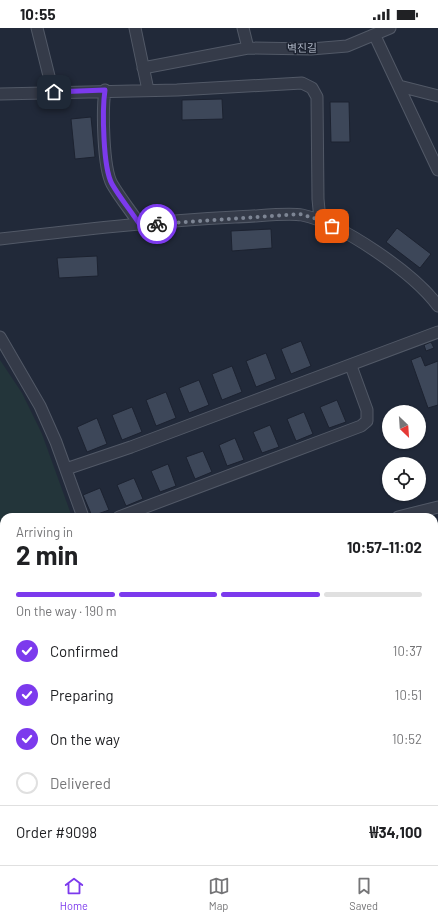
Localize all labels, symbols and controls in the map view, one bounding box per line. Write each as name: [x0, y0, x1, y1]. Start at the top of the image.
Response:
text: 10:55: [20, 5, 56, 23]
street label: 벽진길: [287, 41, 317, 54]
pin: [37, 75, 71, 109]
icon: home: [43, 81, 65, 103]
courier: [137, 204, 177, 244]
pin: [315, 209, 349, 243]
icon: bike: [146, 213, 168, 235]
icon: bag: [321, 215, 343, 237]
north arrow: [382, 405, 426, 449]
map controls: [382, 405, 426, 501]
button: locate: [382, 457, 426, 501]
text: Arriving in: [16, 524, 73, 540]
text: 10:57–11:02: [347, 538, 422, 556]
text: 2 min: [16, 539, 78, 570]
text: On the way · 190 m: [16, 603, 117, 619]
icon: check: [16, 640, 38, 662]
text: Confirmed: [50, 642, 118, 660]
text: 10:37: [393, 643, 422, 659]
icon: check: [16, 684, 38, 706]
text: Preparing: [50, 686, 114, 704]
text: 10:51: [395, 687, 422, 703]
icon: check: [16, 728, 38, 750]
text: On the way: [50, 730, 120, 748]
text: 10:52: [392, 731, 422, 747]
text: Delivered: [50, 774, 111, 792]
text: Order #9098: [16, 823, 97, 841]
text: ₩34,100: [370, 823, 422, 841]
tab: Home: [60, 875, 88, 912]
tab: Map: [208, 875, 230, 912]
tab: Saved: [349, 875, 378, 912]

